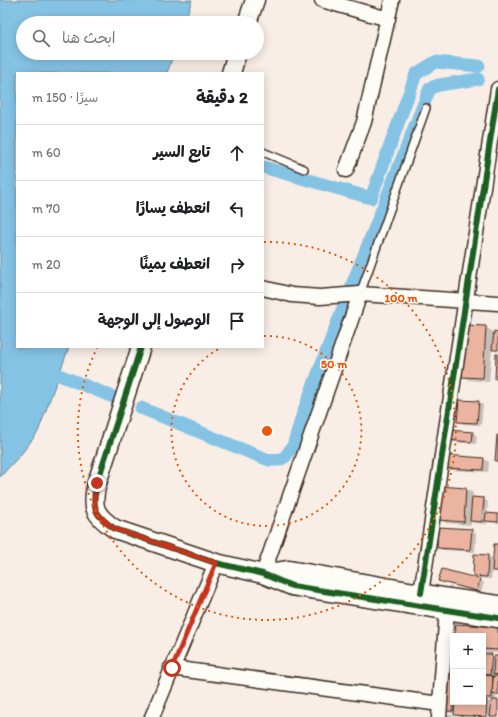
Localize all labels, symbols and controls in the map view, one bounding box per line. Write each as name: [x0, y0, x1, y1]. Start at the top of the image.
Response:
search box: [16, 16, 264, 60]
icon: search: [30, 27, 52, 49]
text: ابحث هنا: [62, 29, 116, 47]
text: 2 دقيقة: [196, 87, 248, 107]
text: سيرًا · 150 m: [32, 90, 98, 105]
icon: ahead: [226, 142, 248, 164]
text: تابع السير: [153, 143, 210, 161]
text: 60 m: [32, 145, 61, 160]
icon: left: [226, 198, 248, 220]
text: انعطف يسارًا: [136, 199, 210, 217]
text: 70 m: [32, 201, 60, 216]
icon: right: [226, 254, 248, 276]
text: انعطف يمينًا: [140, 255, 210, 273]
text: 20 m: [32, 257, 61, 272]
text: 100 m: [384, 291, 418, 305]
icon: arrive: [226, 310, 248, 332]
text: الوصول إلى الوجهة: [98, 311, 210, 329]
text: 50 m: [321, 357, 348, 371]
centre of rings: [260, 424, 274, 438]
route end: [88, 474, 106, 492]
map controls: [450, 633, 486, 705]
button: +: [450, 633, 486, 669]
route start: [163, 659, 181, 677]
button: −: [450, 669, 486, 705]

